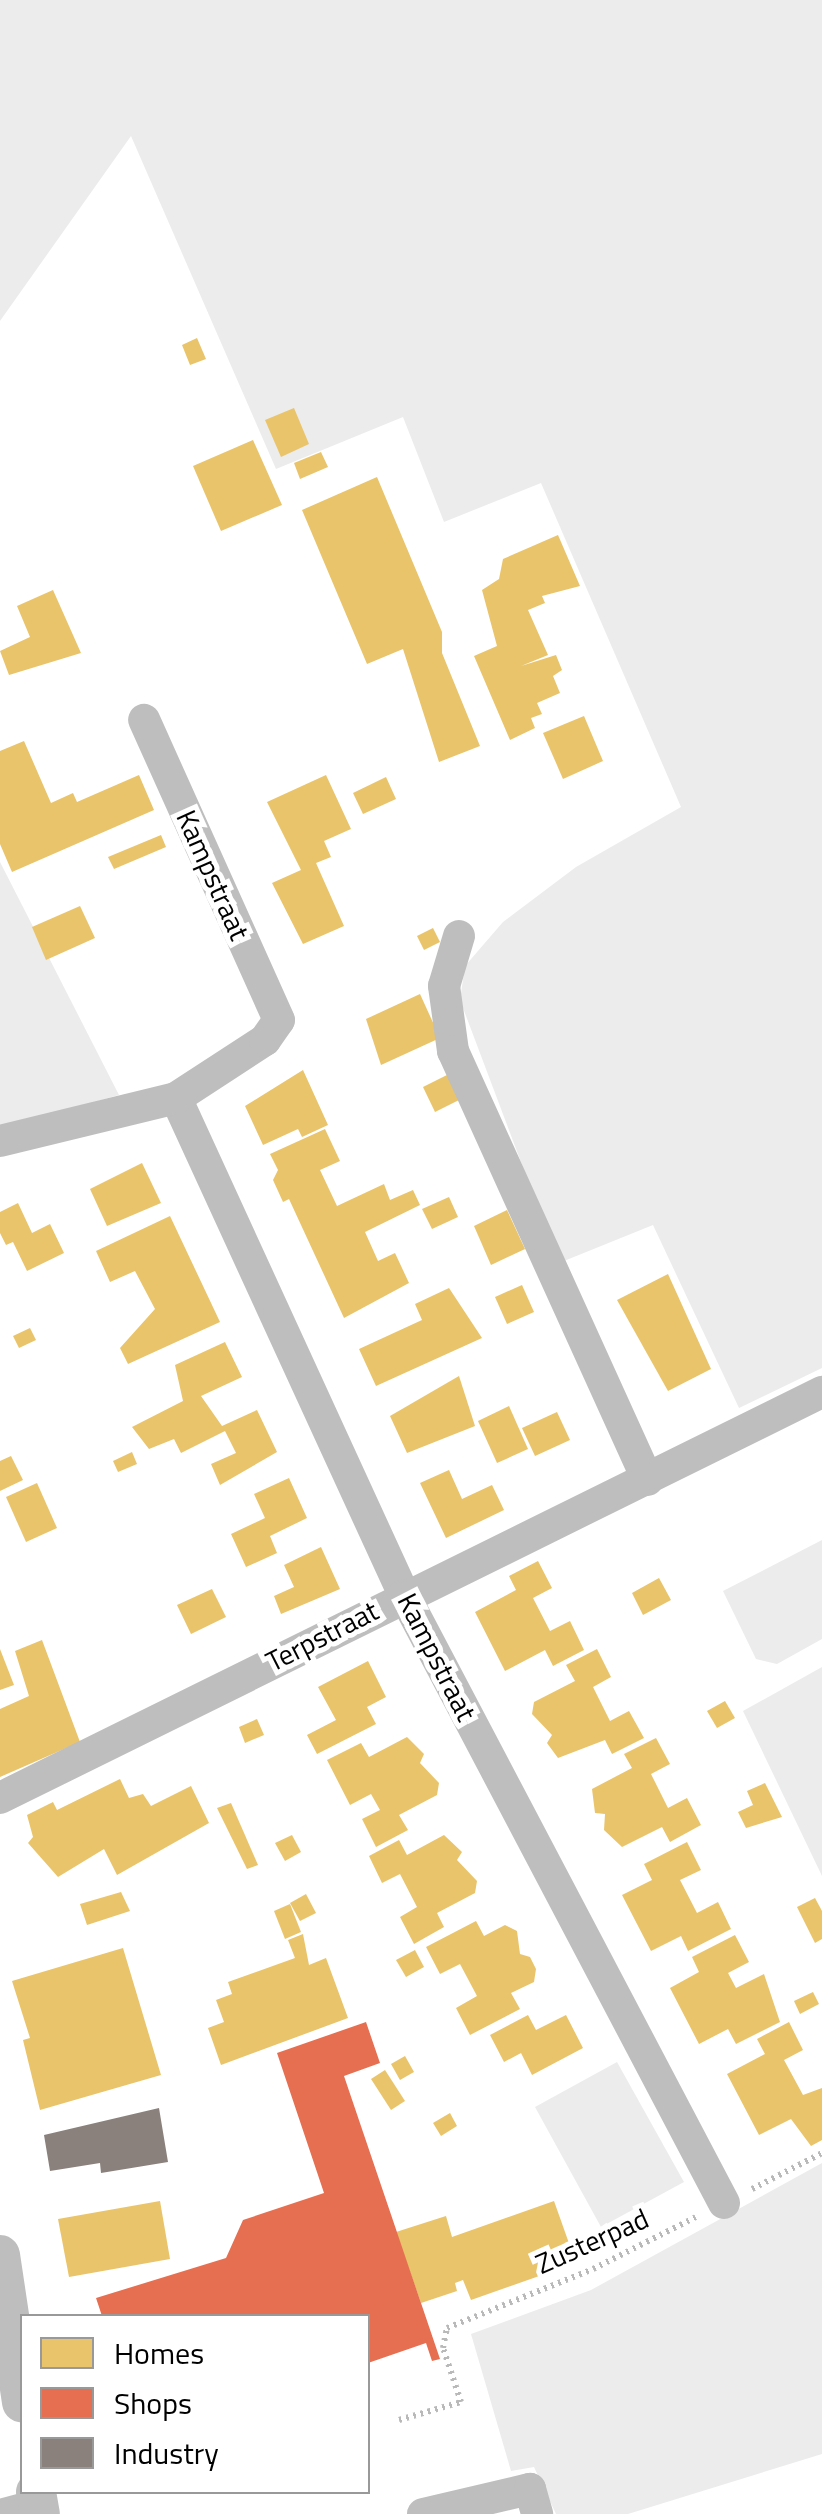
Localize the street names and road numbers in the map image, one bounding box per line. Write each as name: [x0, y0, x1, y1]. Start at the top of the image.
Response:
street label: Kampstraat: [169, 805, 257, 945]
street label: Kampstraat: [391, 1588, 483, 1726]
street label: Terpstraat: [260, 1594, 384, 1678]
street label: Zusterpad: [530, 2201, 654, 2281]

